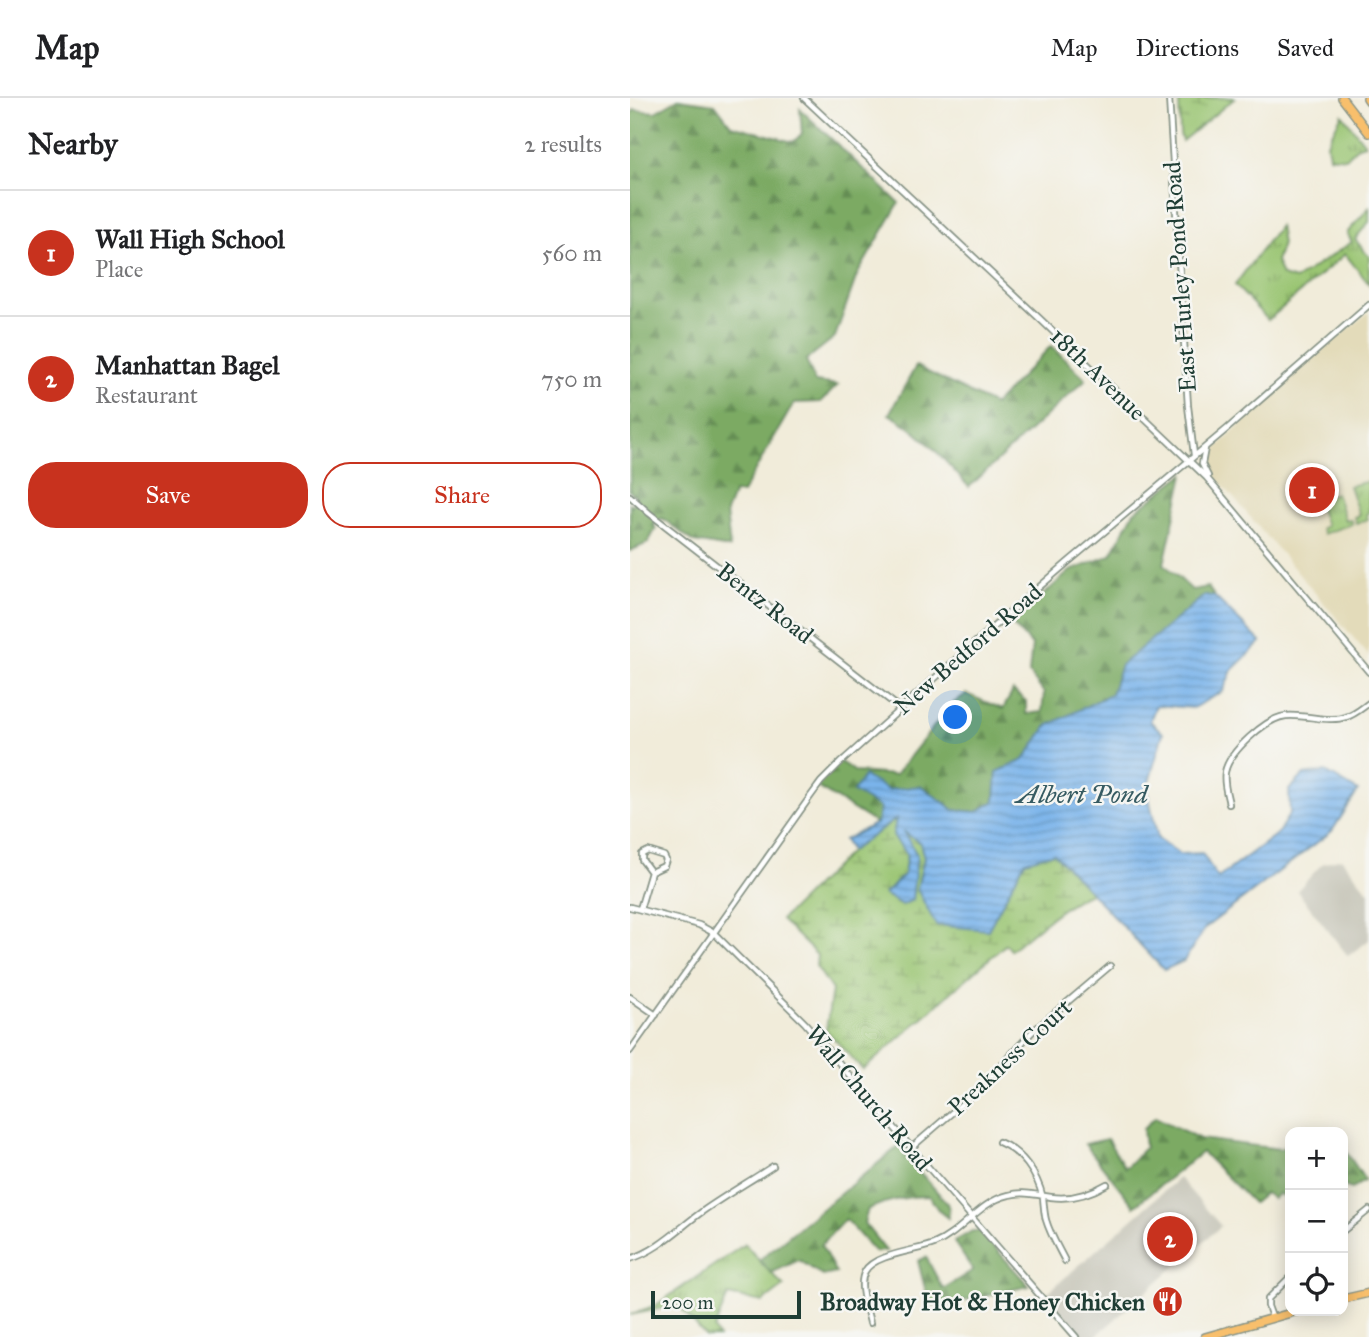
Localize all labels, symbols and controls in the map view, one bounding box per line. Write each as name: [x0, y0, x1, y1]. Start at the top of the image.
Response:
text: Map: [35, 28, 99, 68]
text: Map: [1051, 33, 1098, 63]
text: Directions: [1136, 33, 1239, 63]
text: Saved: [1277, 33, 1334, 63]
text: Nearby: [28, 126, 118, 162]
text: 2 results: [524, 130, 602, 158]
street label: East Hurley Pond Road: [1157, 161, 1203, 393]
text: Wall High School: [95, 223, 285, 255]
text: 1: [46, 239, 56, 267]
text: 560 m: [542, 239, 602, 267]
text: Place: [95, 255, 143, 283]
street label: 18th Avenue: [1044, 321, 1152, 427]
text: Manhattan Bagel: [95, 349, 280, 381]
text: 2: [45, 365, 57, 393]
text: 750 m: [541, 365, 602, 393]
text: Restaurant: [95, 381, 198, 409]
button: Save: [28, 462, 308, 528]
button: Share: [322, 462, 602, 528]
pin: 1: [1289, 464, 1335, 516]
street label: Bentz Road: [711, 556, 819, 650]
street label: New Bedford Road: [888, 577, 1048, 721]
your location: [938, 700, 972, 734]
water label: Albert Pond: [1013, 778, 1149, 810]
street label: Preakness Court: [942, 992, 1078, 1122]
street label: Wall Church Road: [799, 1019, 939, 1177]
map controls: [1285, 1127, 1348, 1316]
button: +: [1285, 1127, 1348, 1190]
button: −: [1285, 1190, 1348, 1253]
pin: 2: [1147, 1213, 1193, 1265]
button: locate: [1285, 1253, 1348, 1316]
restaurant icon: Broadway Hot & Honey Chicken: [1151, 1285, 1185, 1319]
place label: Broadway Hot & Honey Chicken: [820, 1287, 1145, 1317]
scale bar: [651, 1288, 802, 1320]
text: 200 m: [662, 1291, 714, 1314]

